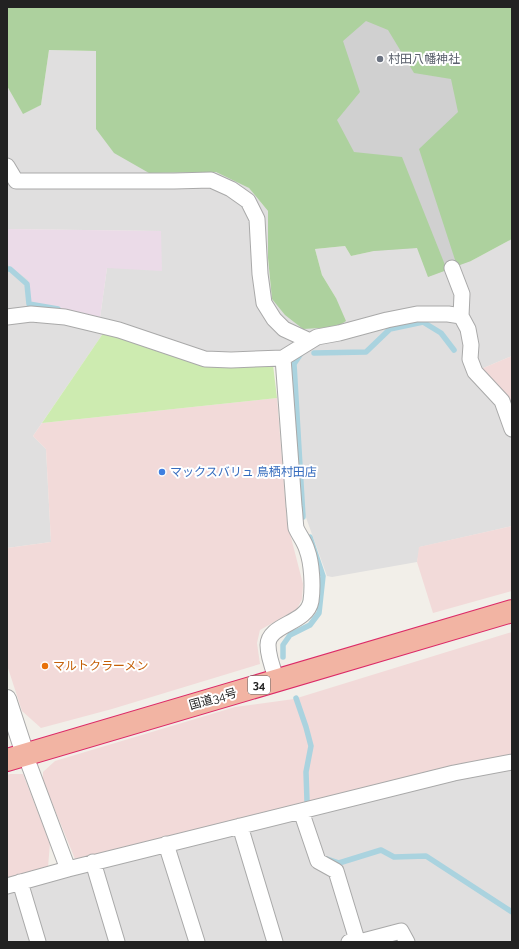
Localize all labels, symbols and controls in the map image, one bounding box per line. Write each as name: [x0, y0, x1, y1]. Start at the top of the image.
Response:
place label: 村田八幡神社: [388, 52, 460, 66]
marker: 村田八幡神社: [375, 54, 385, 64]
place label: マックスバリュ 鳥栖村田店: [170, 465, 317, 479]
marker: マックスバリュ 鳥栖村田店: [157, 467, 167, 477]
place label: マルトクラーメン: [53, 659, 149, 673]
marker: マルトクラーメン: [40, 661, 50, 671]
road number: 34: [248, 676, 270, 694]
street label: 国道34号: [188, 686, 238, 712]

